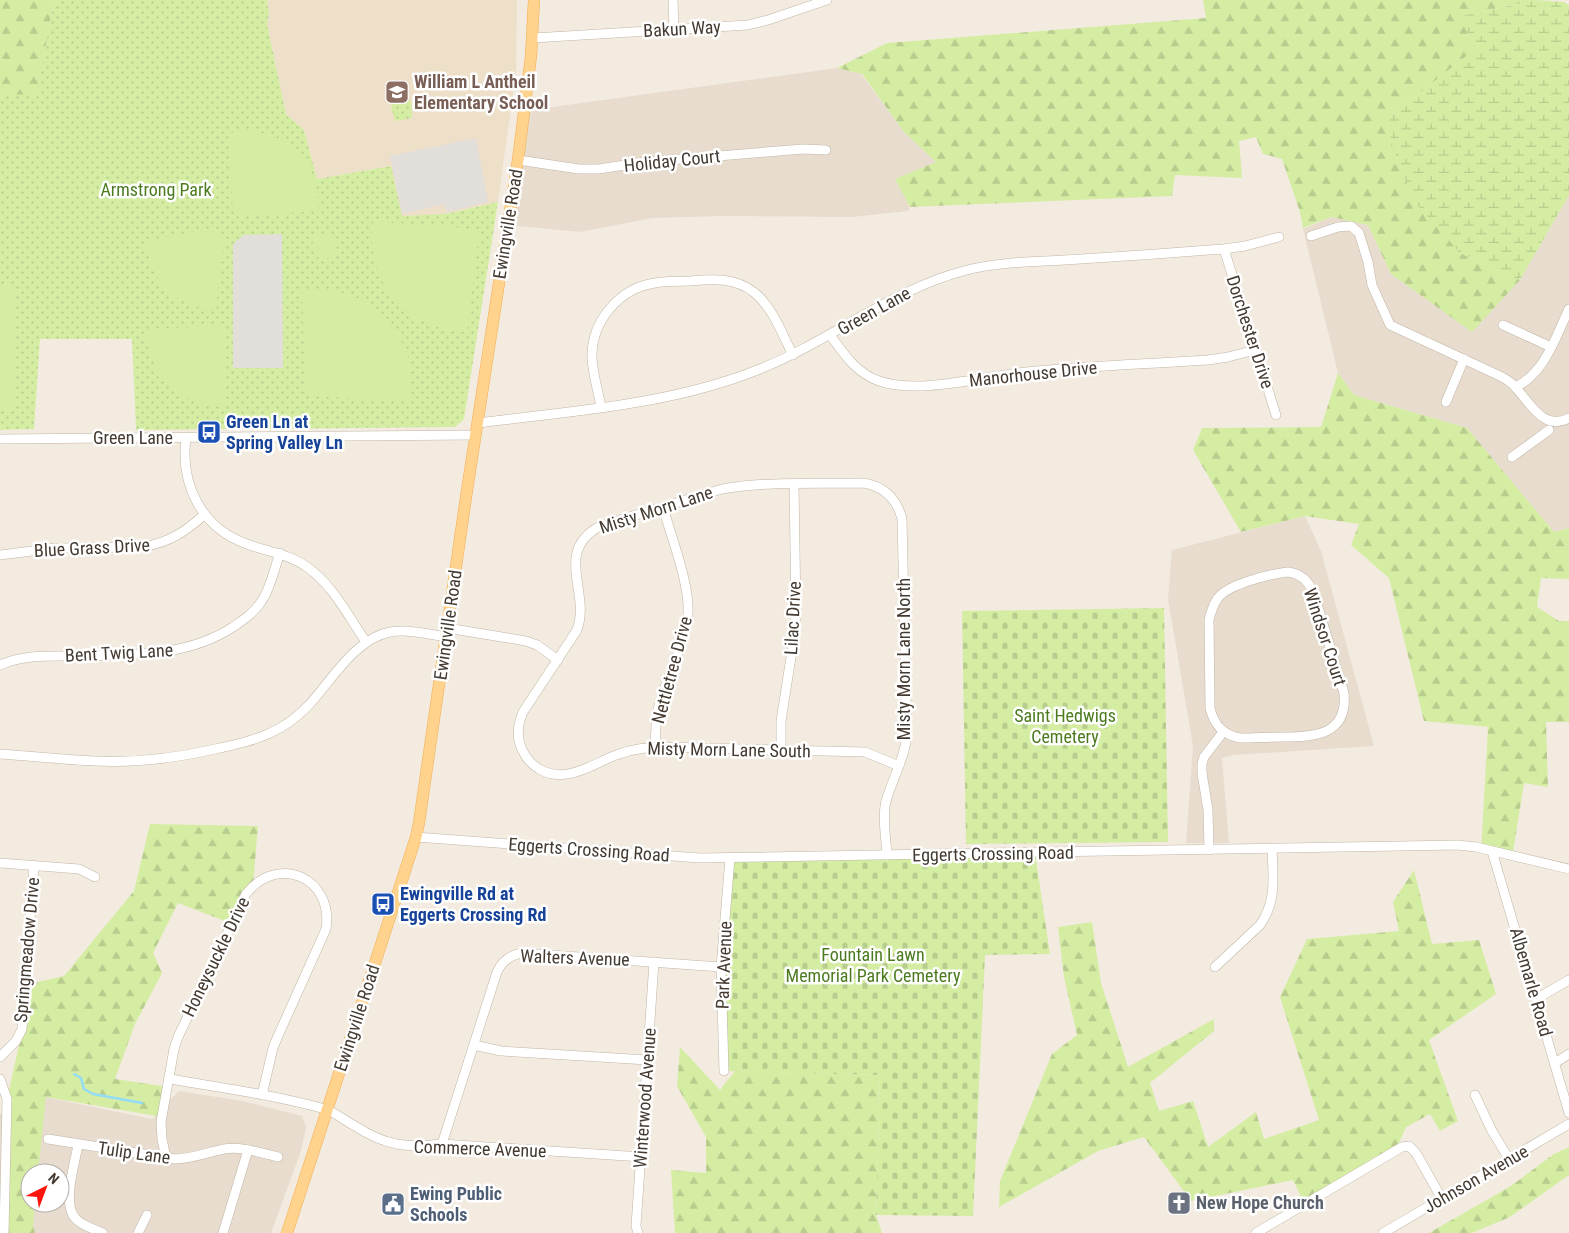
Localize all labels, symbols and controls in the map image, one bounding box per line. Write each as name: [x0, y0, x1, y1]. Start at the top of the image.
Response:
street label: Bakun Way: [643, 16, 722, 41]
place label: William L Antheil Elementary School: [414, 71, 548, 113]
school or university icon: William L Antheil Elementary School: [384, 79, 410, 105]
street label: Holiday Court: [623, 145, 721, 176]
street label: Ewingville Road: [488, 167, 527, 280]
park label: Armstrong Park: [100, 179, 212, 200]
street label: Dorchester Drive: [1222, 273, 1279, 391]
street label: Green Lane: [834, 282, 914, 339]
street label: Manorhouse Drive: [968, 356, 1098, 391]
place label: Green Ln at Spring Valley Ln: [226, 411, 343, 453]
bus stop icon: Green Ln at Spring Valley Ln: [196, 419, 222, 445]
street label: Green Lane: [93, 427, 173, 448]
street label: Misty Morn Lane: [596, 481, 715, 538]
street label: Blue Grass Drive: [33, 534, 150, 561]
street label: Ewingville Road: [429, 569, 466, 681]
street label: Misty Morn Lane North: [893, 578, 914, 740]
street label: Lilac Drive: [780, 581, 805, 655]
street label: Windsor Court: [1300, 585, 1351, 688]
street label: Nettletree Drive: [647, 614, 696, 726]
street label: Bent Twig Lane: [64, 639, 174, 666]
park label: Saint Hedwigs Cemetery: [1014, 705, 1116, 747]
street label: Misty Morn Lane South: [647, 738, 811, 761]
street label: Eggerts Crossing Road: [508, 833, 670, 866]
street label: Eggerts Crossing Road: [912, 842, 1074, 865]
street label: Springmeadow Drive: [10, 876, 43, 1023]
place label: Ewingville Rd at Eggerts Crossing Rd: [400, 883, 546, 925]
bus stop icon: Ewingville Rd at Eggerts Crossing Rd: [370, 891, 396, 917]
street label: Honeysuckle Drive: [177, 893, 254, 1020]
street label: Park Avenue: [711, 921, 736, 1009]
street label: Albemarle Road: [1506, 925, 1557, 1039]
park label: Fountain Lawn Memorial Park Cemetery: [786, 944, 961, 986]
street label: Walters Avenue: [520, 945, 630, 970]
street label: Ewingville Road: [329, 962, 384, 1074]
street label: Winterwood Avenue: [629, 1027, 660, 1169]
street label: Commerce Avenue: [413, 1136, 547, 1161]
street label: Tulip Lane: [97, 1137, 172, 1168]
street label: Johnson Avenue: [1420, 1140, 1532, 1217]
north arrow: [20, 1163, 70, 1213]
text: N: [45, 1170, 62, 1187]
place label: Ewing Public Schools: [410, 1183, 502, 1225]
church icon: New Hope Church: [1166, 1190, 1192, 1216]
public building icon: Ewing Public Schools: [380, 1191, 406, 1217]
place label: New Hope Church: [1196, 1192, 1324, 1213]

